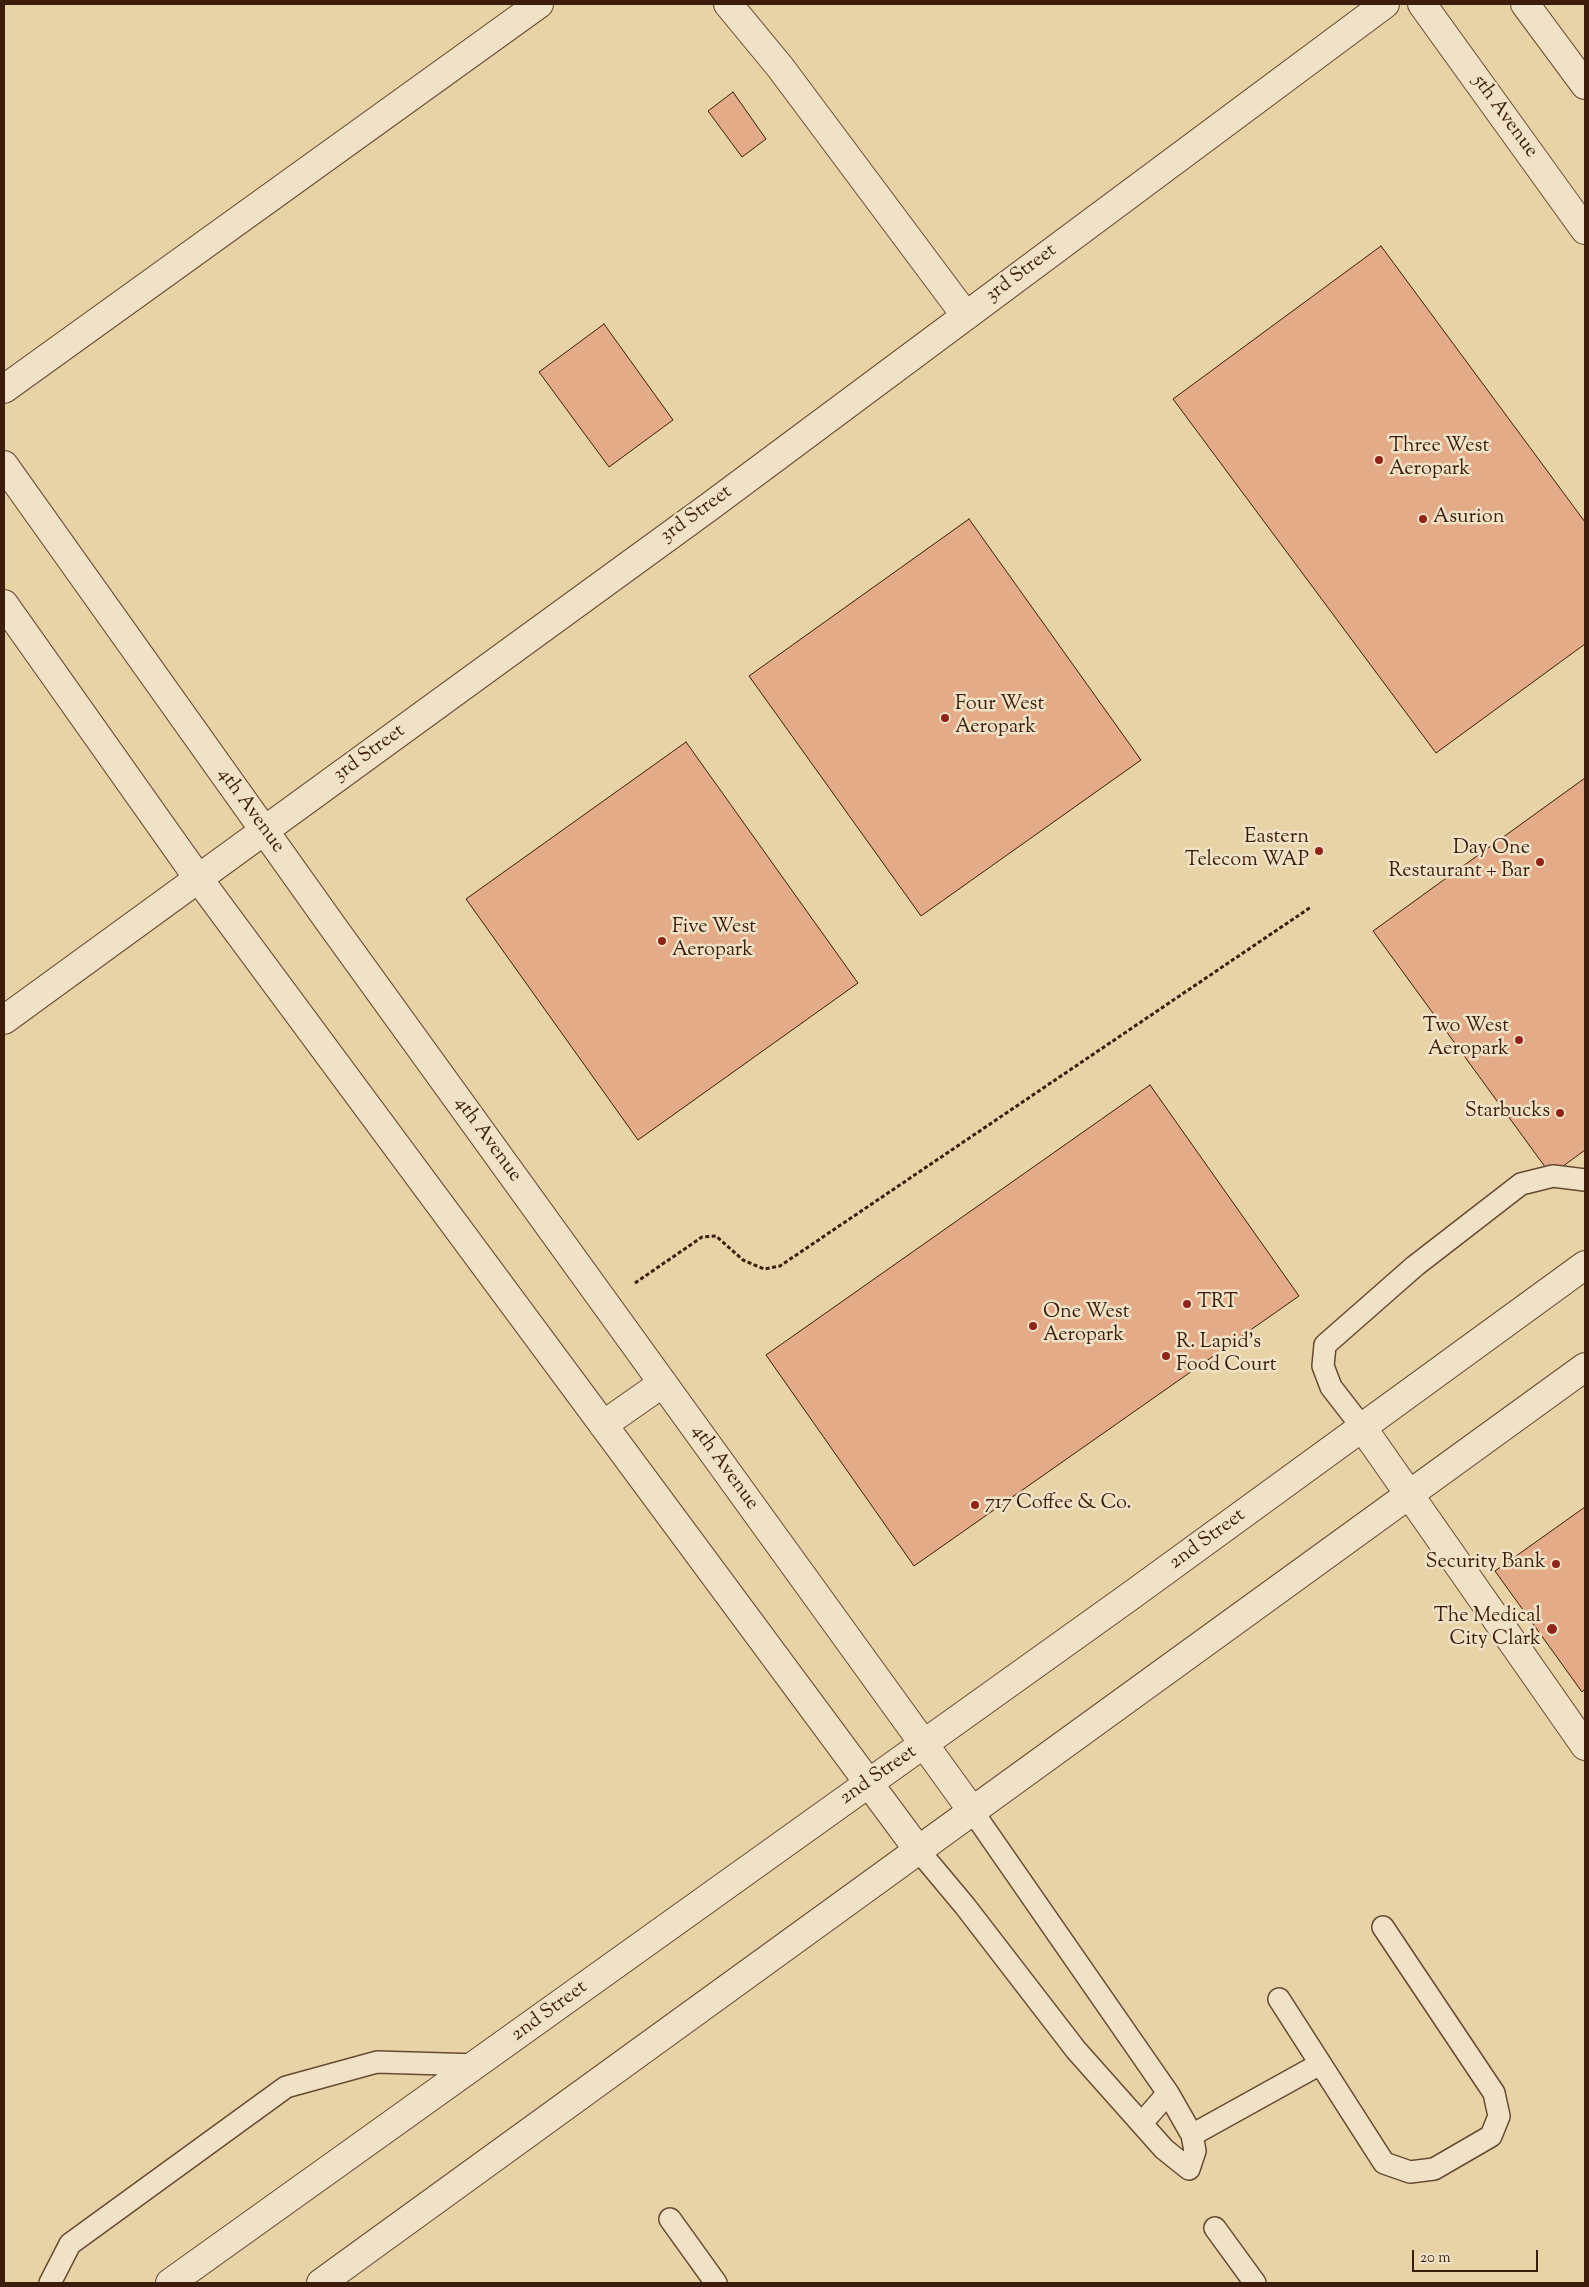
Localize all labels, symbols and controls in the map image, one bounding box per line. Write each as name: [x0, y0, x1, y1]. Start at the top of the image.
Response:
street label: 5th Avenue: [1466, 71, 1542, 163]
street label: 3rd Street: [982, 240, 1062, 308]
place label: Three West Aeropark: [1389, 436, 1489, 483]
marker: Three West Aeropark: [1373, 454, 1385, 466]
street label: 3rd Street: [657, 481, 737, 549]
place label: Asurion: [1433, 507, 1504, 531]
marker: Asurion: [1417, 513, 1429, 525]
place label: Four West Aeropark: [955, 694, 1044, 741]
marker: Four West Aeropark: [939, 712, 951, 724]
street label: 3rd Street: [330, 720, 410, 788]
street label: 4th Avenue: [211, 764, 289, 858]
place label: Eastern Telecom WAP: [1185, 827, 1309, 874]
place label: Day One Restaurant + Bar: [1388, 838, 1530, 885]
marker: Eastern Telecom WAP: [1313, 845, 1325, 857]
marker: Day One Restaurant + Bar: [1534, 856, 1546, 868]
place label: Five West Aeropark: [672, 917, 756, 964]
marker: Five West Aeropark: [656, 935, 668, 947]
place label: Two West Aeropark: [1423, 1016, 1509, 1063]
marker: Two West Aeropark: [1513, 1034, 1525, 1046]
street label: 4th Avenue: [448, 1093, 526, 1187]
place label: Starbucks: [1465, 1101, 1550, 1125]
marker: Starbucks: [1554, 1107, 1566, 1119]
place label: TRT: [1197, 1292, 1238, 1316]
marker: TRT: [1181, 1298, 1193, 1310]
place label: One West Aeropark: [1043, 1302, 1130, 1349]
marker: One West Aeropark: [1027, 1320, 1039, 1332]
place label: R. Lapid's Food Court: [1176, 1332, 1277, 1379]
marker: R. Lapid's Food Court: [1160, 1350, 1172, 1362]
street label: 4th Avenue: [685, 1421, 763, 1515]
place label: 717 Coffee & Co.: [985, 1493, 1131, 1517]
marker: 717 Coffee & Co.: [969, 1499, 981, 1511]
street label: 2nd Street: [1165, 1504, 1251, 1576]
place label: Security Bank: [1426, 1552, 1546, 1576]
marker: Security Bank: [1550, 1558, 1562, 1570]
place label: The Medical City Clark: [1434, 1606, 1541, 1653]
marker: The Medical City Clark: [1545, 1622, 1559, 1636]
street label: 2nd Street: [836, 1741, 922, 1811]
street label: 2nd Street: [507, 1976, 593, 2048]
scale bar: [1414, 2240, 1540, 2272]
text: 20 m: [1420, 2248, 1451, 2269]

